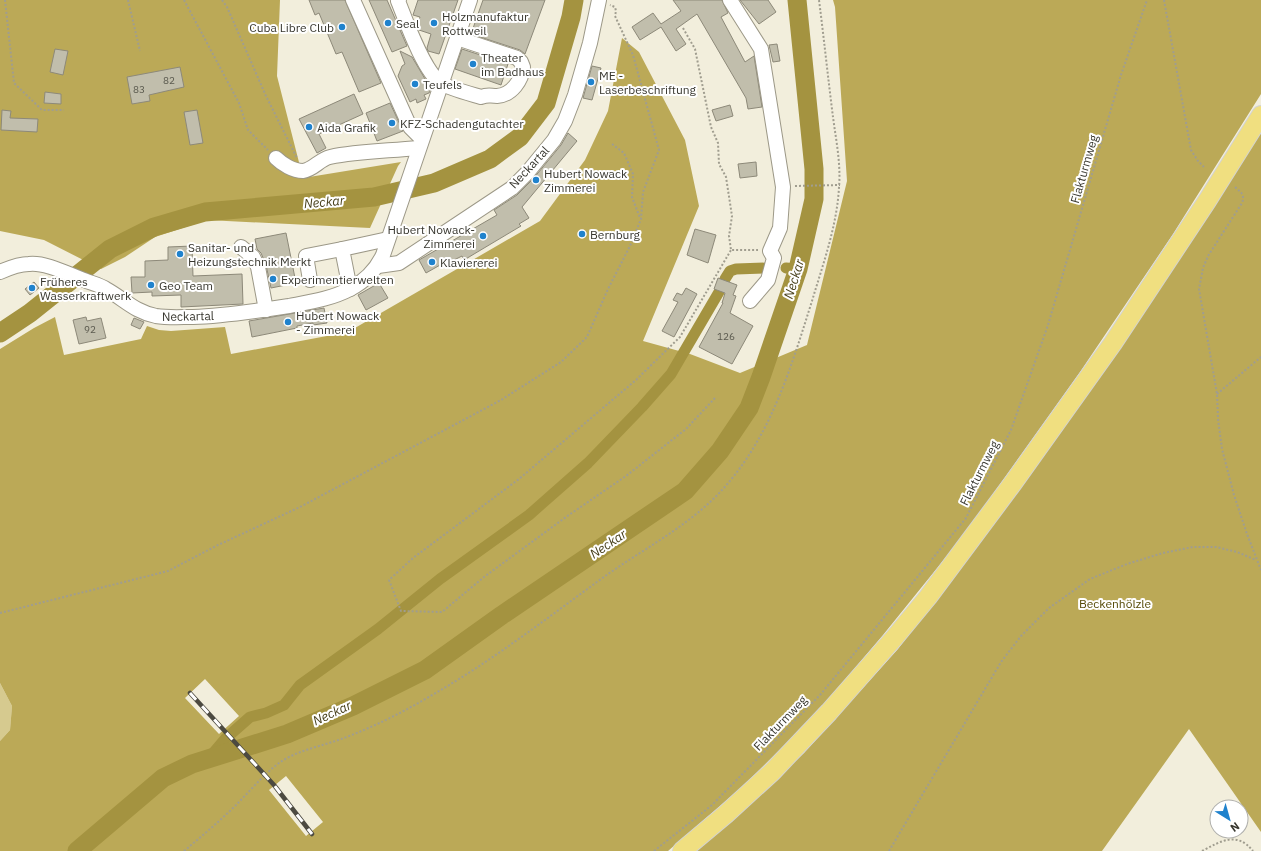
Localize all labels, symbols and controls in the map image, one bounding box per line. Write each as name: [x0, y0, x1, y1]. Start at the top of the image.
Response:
place label: Holzmanufaktur Rottweil: [442, 9, 529, 38]
place label: Seal: [396, 16, 419, 31]
marker: Seal: [383, 18, 393, 28]
marker: Holzmanufaktur Rottweil: [429, 18, 439, 28]
place label: Cuba Libre Club: [249, 20, 334, 35]
marker: Cuba Libre Club: [337, 22, 347, 32]
place label: Theater im Badhaus: [481, 50, 545, 79]
marker: Theater im Badhaus: [468, 59, 478, 69]
place label: ME - Laserbeschriftung: [599, 68, 697, 97]
house number: 82: [163, 74, 175, 87]
place label: Teufels: [423, 77, 462, 92]
marker: ME - Laserbeschriftung: [586, 77, 596, 87]
marker: Teufels: [410, 79, 420, 89]
house number: 83: [133, 83, 145, 96]
place label: KFZ-Schadengutachter: [400, 116, 524, 131]
marker: KFZ-Schadengutachter: [387, 118, 397, 128]
place label: Aida Grafik: [317, 120, 377, 135]
marker: Aida Grafik: [304, 122, 314, 132]
street label: Flakturmweg: [1067, 132, 1101, 205]
street label: Neckartal: [506, 143, 552, 191]
place label: Hubert Nowack Zimmerei: [544, 166, 628, 195]
marker: Hubert Nowack Zimmerei: [531, 175, 541, 185]
water label: Neckar: [303, 192, 346, 212]
place label: Hubert Nowack- Zimmerei: [387, 222, 475, 251]
place label: Bernburg: [590, 227, 641, 242]
marker: Bernburg: [577, 229, 587, 239]
marker: Hubert Nowack- Zimmerei: [478, 231, 488, 241]
place label: Sanitar- und Heizungstechnik Merkt: [188, 240, 311, 269]
marker: Sanitar- und Heizungstechnik Merkt: [175, 249, 185, 259]
place label: Klaviererei: [440, 255, 498, 270]
water label: Neckar: [780, 256, 808, 301]
marker: Klaviererei: [427, 257, 437, 267]
place label: Experimentierwelten: [281, 272, 394, 287]
place label: Früheres Wasserkraftwerk: [40, 274, 132, 303]
marker: Experimentierwelten: [268, 274, 278, 284]
place label: Geo Team: [159, 278, 213, 293]
marker: Geo Team: [146, 280, 156, 290]
marker: Früheres Wasserkraftwerk: [27, 283, 37, 293]
street label: Neckartal: [162, 308, 214, 324]
place label: Hubert Nowack - Zimmerei: [296, 308, 380, 337]
marker: Hubert Nowack - Zimmerei: [283, 317, 293, 327]
house number: 92: [84, 323, 96, 336]
house number: 126: [717, 330, 735, 343]
street label: Flakturmweg: [956, 438, 1002, 508]
water label: Neckar: [586, 525, 631, 562]
park label: Beckenhölzle: [1079, 596, 1152, 611]
street label: Flakturmweg: [750, 692, 810, 754]
water label: Neckar: [310, 696, 355, 729]
north arrow: [1209, 799, 1249, 839]
text: N: [1228, 819, 1242, 835]

